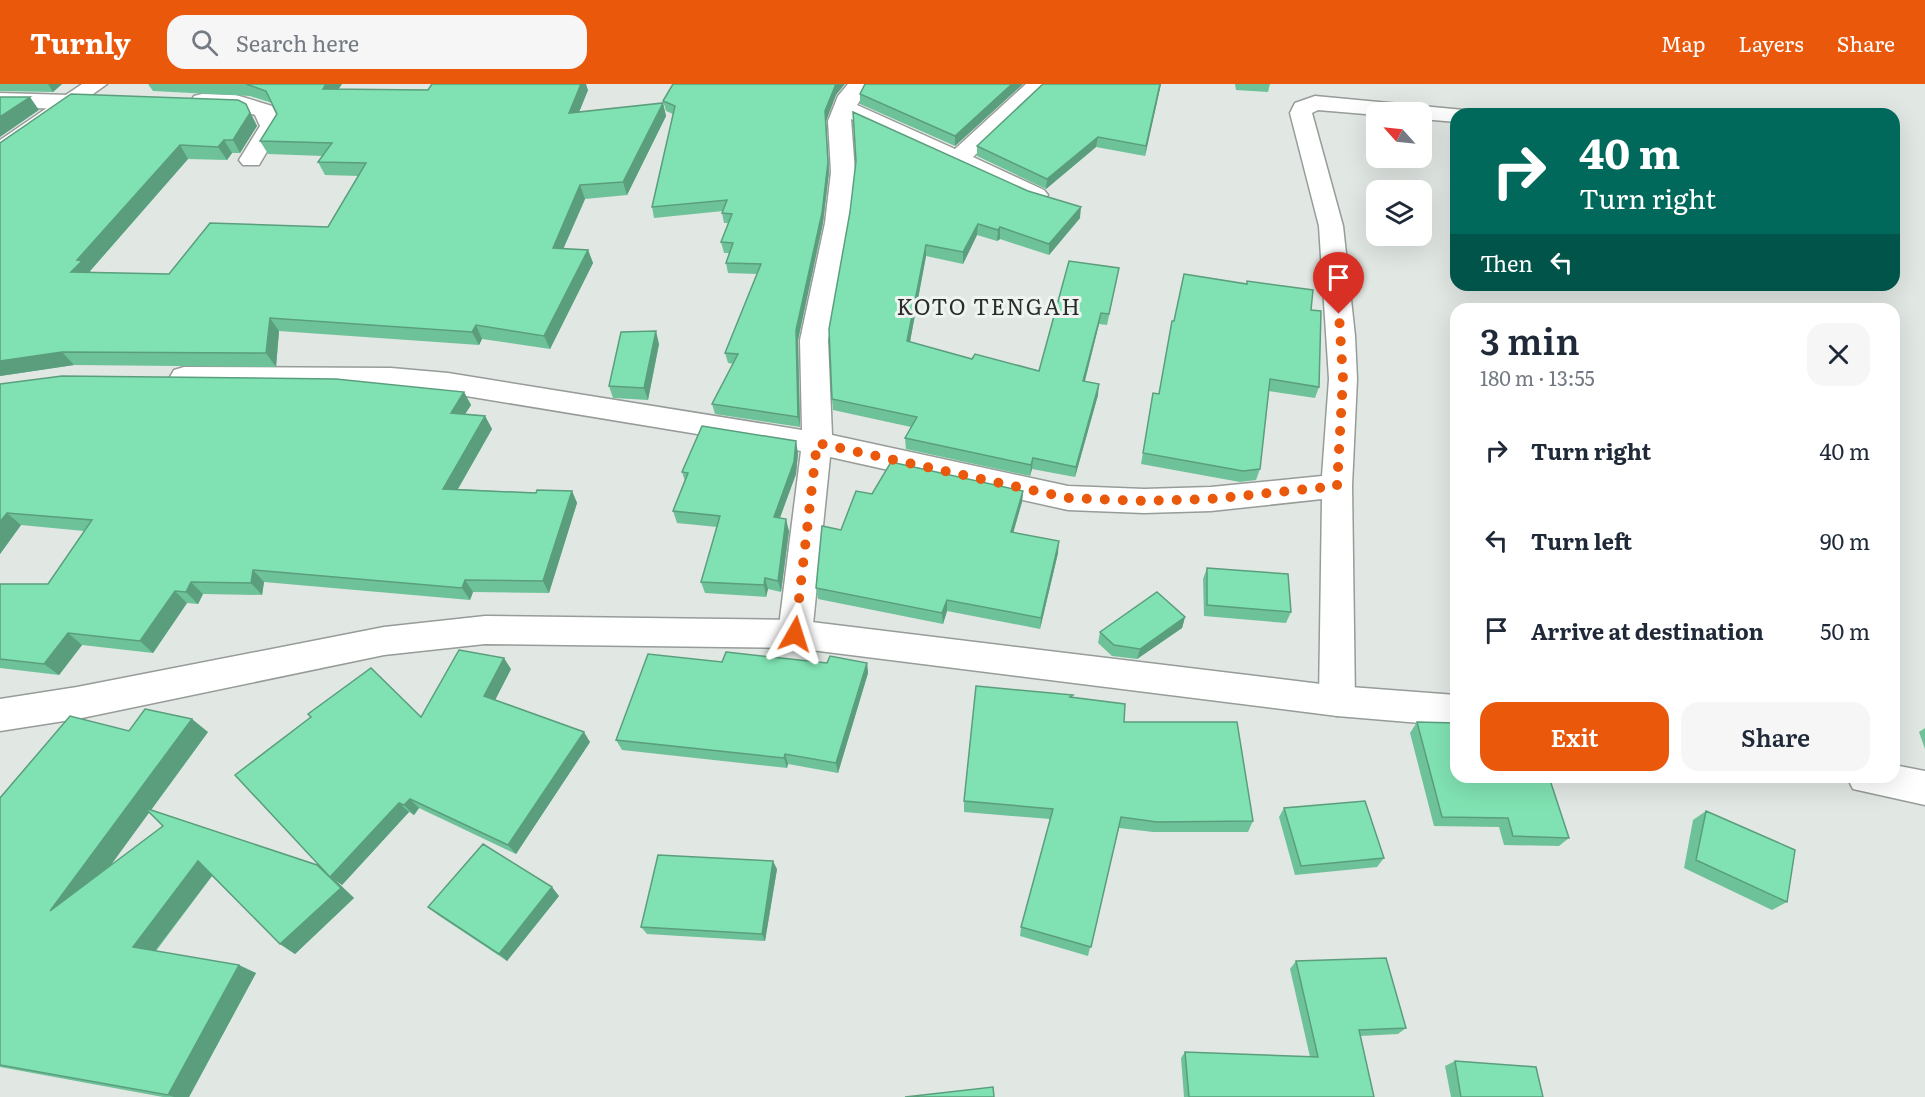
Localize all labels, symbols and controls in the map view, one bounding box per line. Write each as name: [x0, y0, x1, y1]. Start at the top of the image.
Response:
search box: [167, 15, 587, 69]
text: Turnly: [30, 21, 131, 63]
icon: search: [188, 26, 221, 59]
text: Search here: [236, 26, 359, 59]
text: Map: [1661, 27, 1706, 58]
text: Layers: [1739, 27, 1804, 58]
text: Share: [1837, 27, 1895, 58]
north arrow: [1366, 102, 1432, 168]
map controls: [1366, 102, 1432, 246]
text: 40 m: [1579, 120, 1680, 182]
icon: right: [1480, 132, 1558, 210]
text: Turn right: [1579, 177, 1716, 217]
button: layers: [1366, 180, 1432, 246]
text: Then: [1480, 246, 1533, 279]
icon: left: [1545, 246, 1578, 279]
pin: [1313, 252, 1364, 314]
icon: arrive: [1322, 261, 1355, 294]
district label: KOTO TENGAH: [897, 289, 1081, 322]
text: 3 min: [1480, 313, 1580, 366]
button: close: [1807, 323, 1870, 386]
text: 180 m · 13:55: [1480, 362, 1595, 392]
icon: right: [1480, 434, 1513, 467]
text: Turn right: [1531, 434, 1651, 467]
text: 40 m: [1819, 434, 1870, 467]
icon: left: [1480, 524, 1513, 557]
text: Turn left: [1531, 524, 1632, 557]
text: 90 m: [1820, 524, 1870, 557]
position arrow: [763, 602, 827, 666]
icon: arrive: [1480, 614, 1513, 647]
text: Arrive at destination: [1531, 614, 1764, 647]
text: 50 m: [1820, 614, 1870, 647]
button: Exit: [1480, 702, 1669, 771]
button: Share: [1681, 702, 1870, 771]

